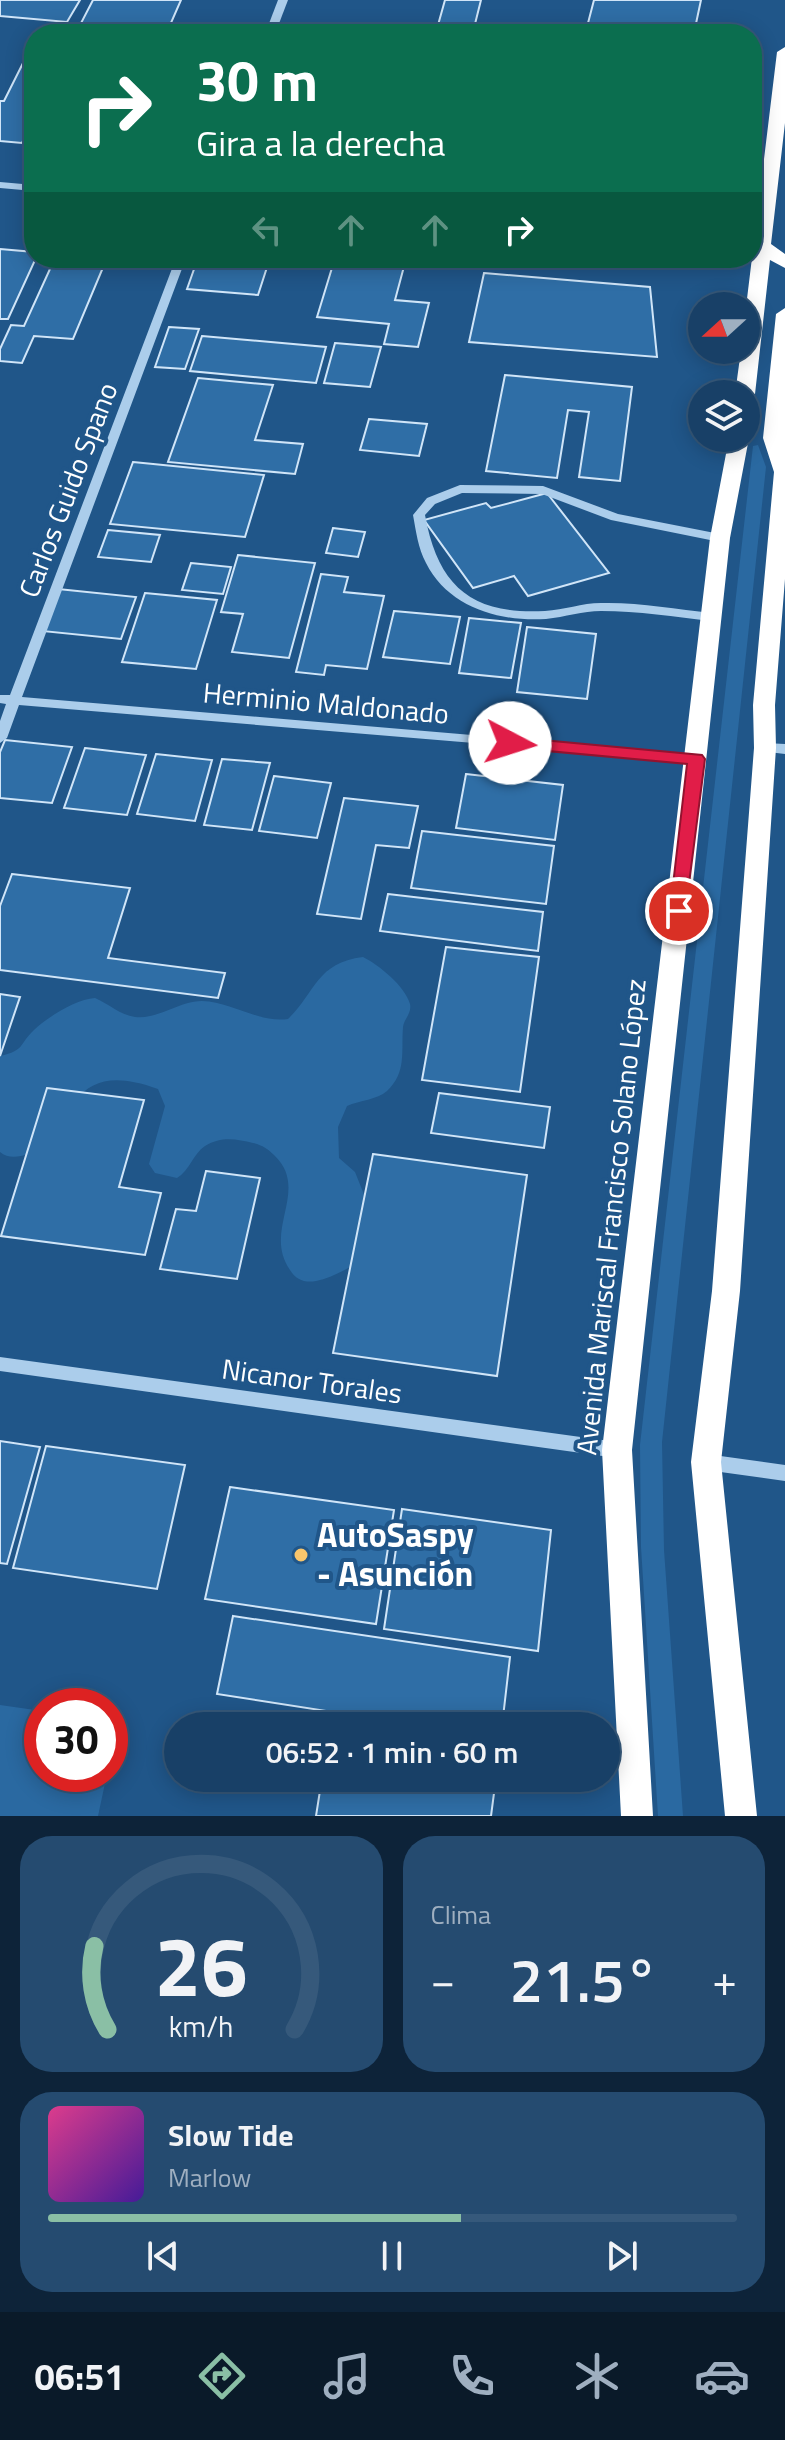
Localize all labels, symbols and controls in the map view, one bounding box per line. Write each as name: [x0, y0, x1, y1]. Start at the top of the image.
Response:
text: 30 m: [196, 38, 318, 123]
icon: right: [64, 56, 168, 160]
text: Gira a la derecha: [196, 115, 445, 170]
icon: left: [245, 208, 289, 252]
icon: ahead: [329, 208, 373, 252]
icon: ahead: [413, 208, 457, 252]
icon: right: [497, 208, 541, 252]
north arrow: [688, 292, 760, 364]
map controls: [688, 292, 760, 452]
street label: Carlos Guido Spano: [7, 376, 128, 604]
button: layers: [688, 380, 760, 452]
street label: Herminio Maldonado: [201, 670, 451, 735]
position arrow: [468, 701, 552, 785]
pin: [645, 877, 713, 945]
icon: arrive: [657, 889, 701, 933]
street label: Avenida Mariscal Francisco Solano López: [564, 977, 657, 1457]
street label: Nicanor Torales: [219, 1347, 405, 1414]
place label: AutoSaspy - Asunción: [317, 1508, 474, 1599]
marker: AutoSaspy - Asunción: [292, 1546, 310, 1564]
speed limit sign: 30: [24, 1688, 128, 1792]
text: 06:52 · 1 min · 60 m: [266, 1729, 518, 1775]
text: Clima: [431, 1895, 491, 1934]
text: 26: [155, 1902, 248, 2028]
text: 21.5°: [509, 1934, 658, 2025]
text: −: [431, 1946, 455, 2013]
text: +: [712, 1946, 737, 2013]
text: km/h: [169, 2005, 234, 2048]
text: Slow Tide: [168, 2112, 293, 2158]
text: Marlow: [168, 2158, 251, 2197]
icon: previous: [141, 2234, 185, 2278]
icon: pause: [370, 2234, 414, 2278]
icon: next: [600, 2234, 644, 2278]
icon: directions: [194, 2348, 250, 2404]
icon: music: [319, 2348, 375, 2404]
icon: phone: [444, 2348, 500, 2404]
icon: climate: [569, 2348, 625, 2404]
icon: car: [694, 2348, 750, 2404]
text: 06:51: [35, 2349, 124, 2404]

